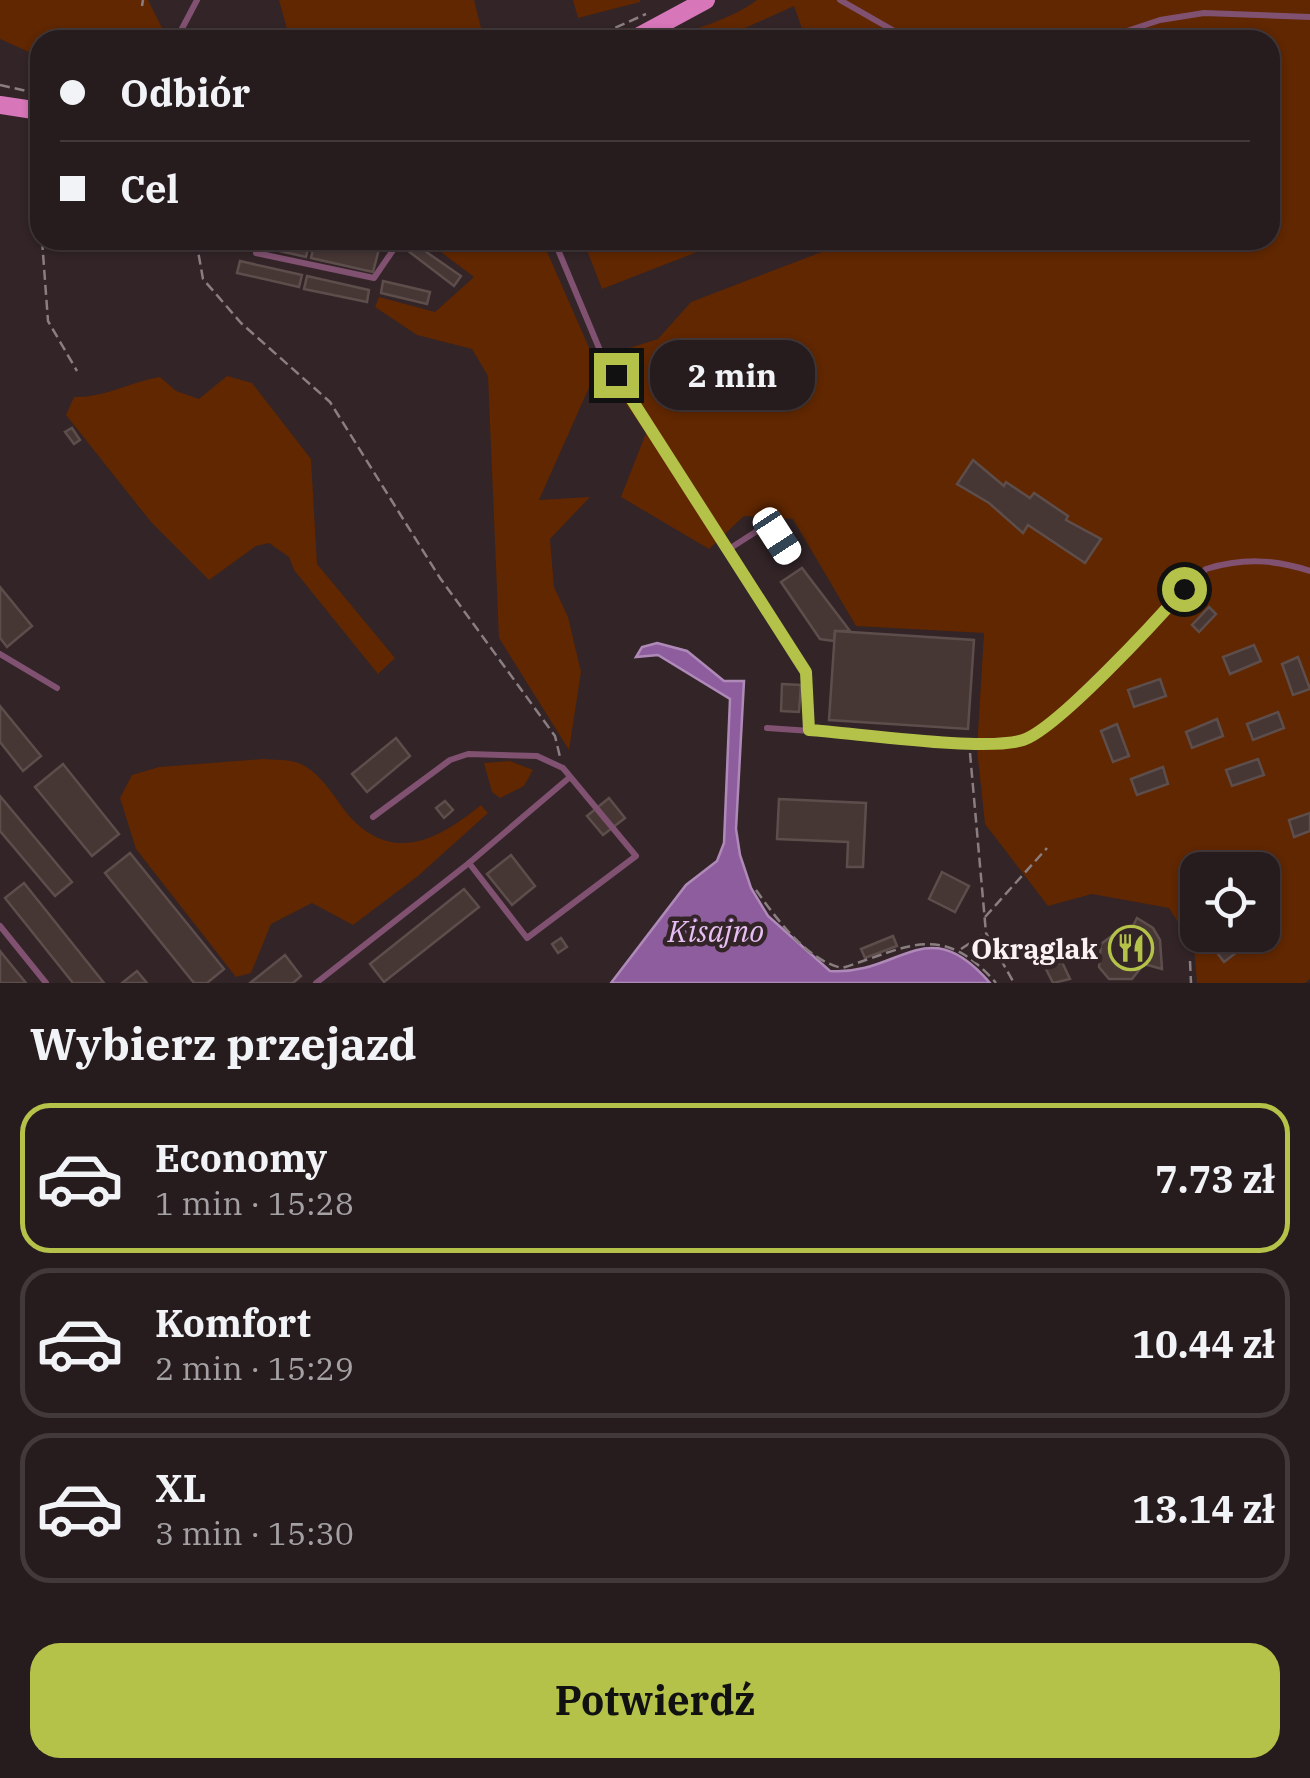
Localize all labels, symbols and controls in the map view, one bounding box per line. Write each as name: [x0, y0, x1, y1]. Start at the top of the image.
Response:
text: Odbiór: [120, 68, 250, 117]
text: Cel: [120, 164, 179, 213]
callout: 2 min: [651, 340, 816, 410]
route end: [594, 353, 639, 398]
text: 2 min: [688, 354, 777, 396]
car: [748, 503, 806, 569]
route start: [1162, 567, 1207, 612]
map controls: [1180, 852, 1280, 952]
button: locate: [1180, 852, 1280, 952]
water label: Kisajno: [667, 911, 764, 950]
restaurant icon: Okrąglak: [1108, 925, 1154, 971]
place label: Okrąglak: [971, 930, 1099, 967]
text: Wybierz przejazd: [30, 1014, 417, 1072]
icon: car: [35, 1133, 125, 1223]
text: Economy: [155, 1133, 327, 1182]
text: 7.73 zł: [1155, 1154, 1275, 1203]
text: 1 min · 15:28: [155, 1182, 354, 1224]
icon: car: [35, 1298, 125, 1388]
text: Komfort: [155, 1298, 311, 1347]
text: 10.44 zł: [1132, 1319, 1275, 1368]
text: 2 min · 15:29: [155, 1347, 354, 1389]
icon: car: [35, 1463, 125, 1553]
text: XL: [155, 1463, 206, 1512]
text: 13.14 zł: [1132, 1484, 1275, 1533]
text: 3 min · 15:30: [155, 1512, 354, 1554]
button: Potwierdź: [30, 1643, 1280, 1758]

